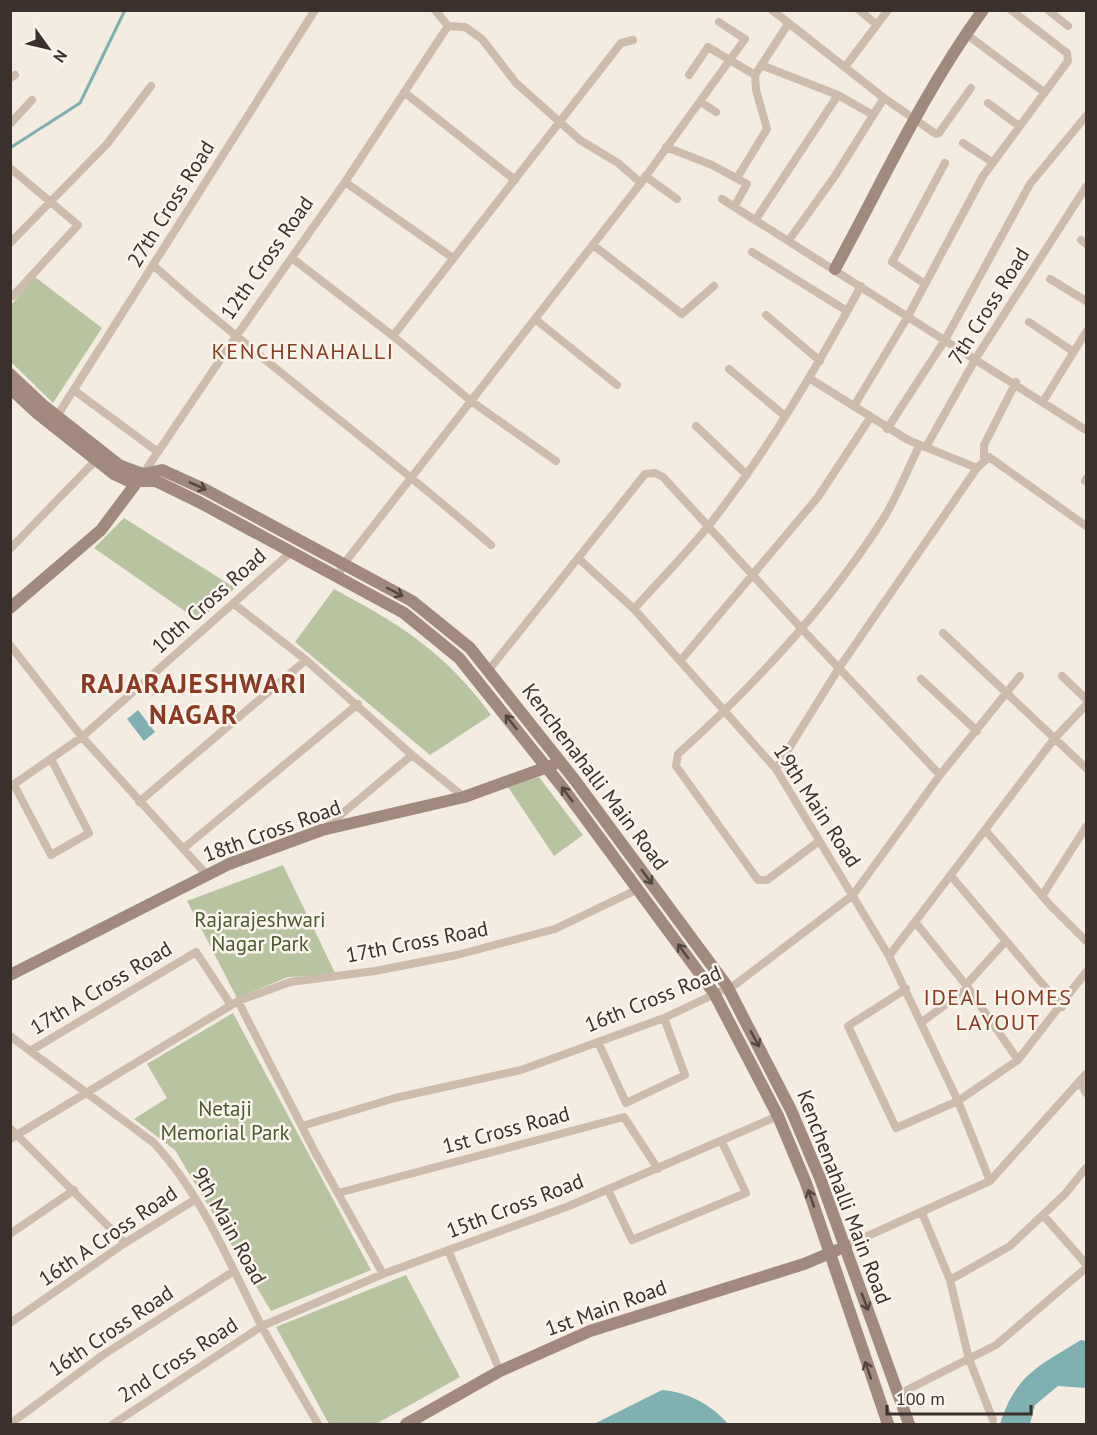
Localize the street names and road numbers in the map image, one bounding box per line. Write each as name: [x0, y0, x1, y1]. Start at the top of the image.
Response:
street label: 27th Cross Road: [121, 135, 220, 272]
street label: 12th Cross Road: [214, 191, 319, 325]
street label: 7th Cross Road: [942, 242, 1035, 369]
street label: 10th Cross Road: [146, 542, 272, 659]
street label: Kenchenahalli Main Road: [516, 678, 675, 876]
street label: 19th Main Road: [768, 739, 867, 872]
street label: 18th Cross Road: [199, 793, 345, 868]
street label: 17th Cross Road: [343, 914, 490, 969]
street label: 17th A Cross Road: [25, 935, 177, 1041]
street label: 16th Cross Road: [581, 959, 725, 1038]
street label: Kenchenahalli Main Road: [791, 1086, 898, 1308]
street label: 1st Cross Road: [439, 1100, 573, 1159]
street label: 9th Main Road: [186, 1162, 273, 1289]
street label: 15th Cross Road: [442, 1167, 587, 1244]
street label: 16th A Cross Road: [33, 1179, 182, 1292]
street label: 1st Main Road: [541, 1273, 670, 1342]
street label: 16th Cross Road: [43, 1279, 178, 1382]
street label: 2nd Cross Road: [113, 1311, 243, 1408]

